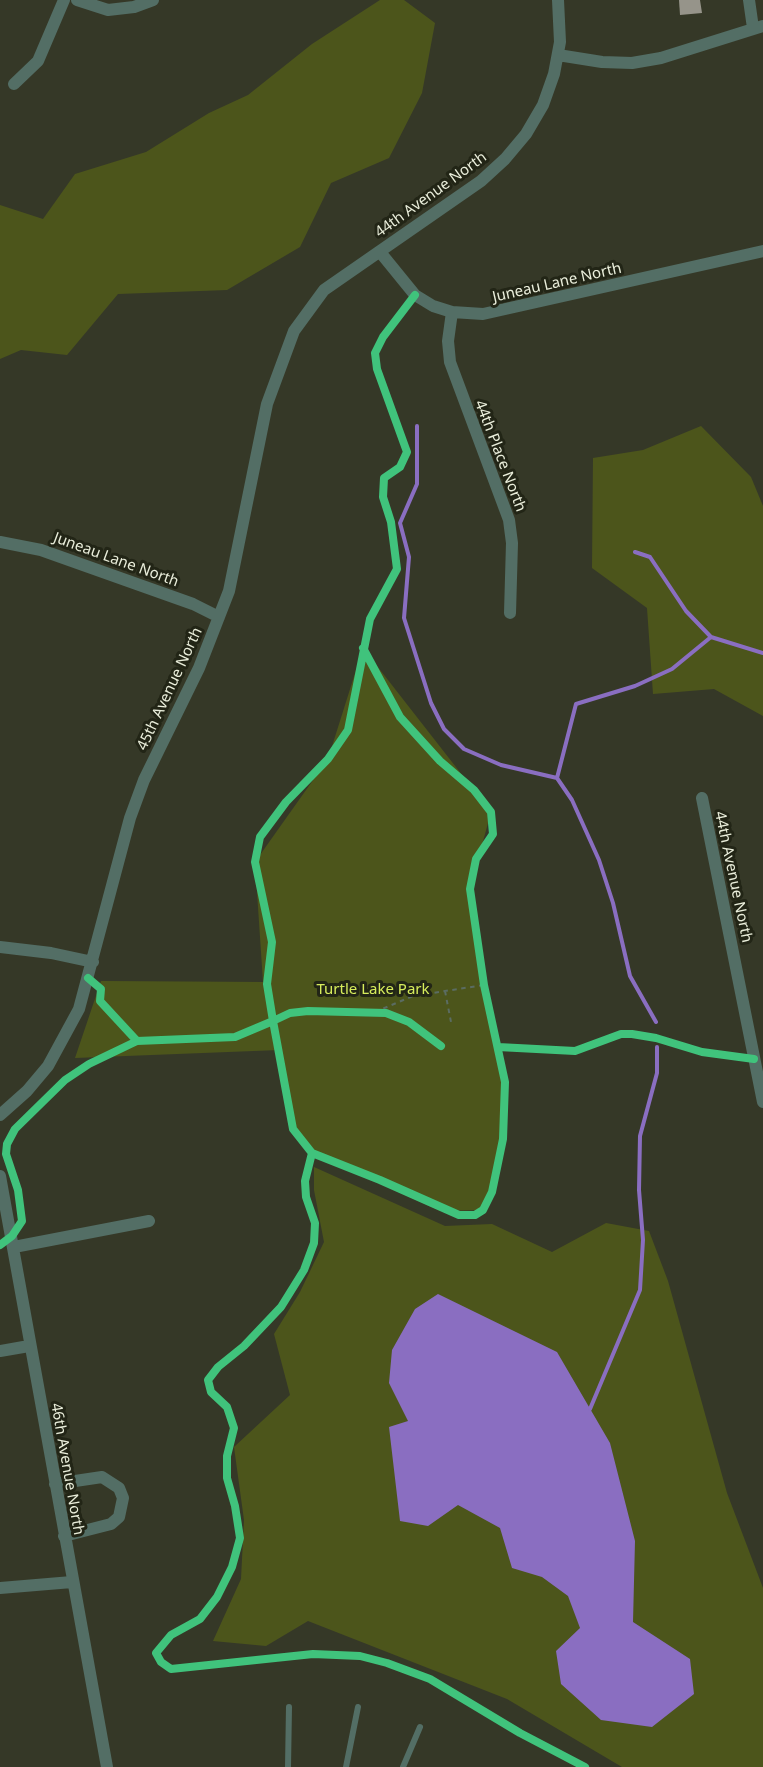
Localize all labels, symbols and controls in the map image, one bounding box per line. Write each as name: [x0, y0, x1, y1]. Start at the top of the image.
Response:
street label: 44th Avenue North: [372, 148, 490, 242]
street label: Juneau Lane North: [491, 259, 623, 307]
street label: 44th Place North: [470, 398, 530, 514]
street label: Juneau Lane North: [51, 529, 181, 591]
street label: 45th Avenue North: [134, 625, 206, 753]
street label: 44th Avenue North: [710, 810, 756, 944]
park label: Turtle Lake Park: [316, 981, 430, 999]
street label: 46th Avenue North: [47, 1402, 87, 1536]

